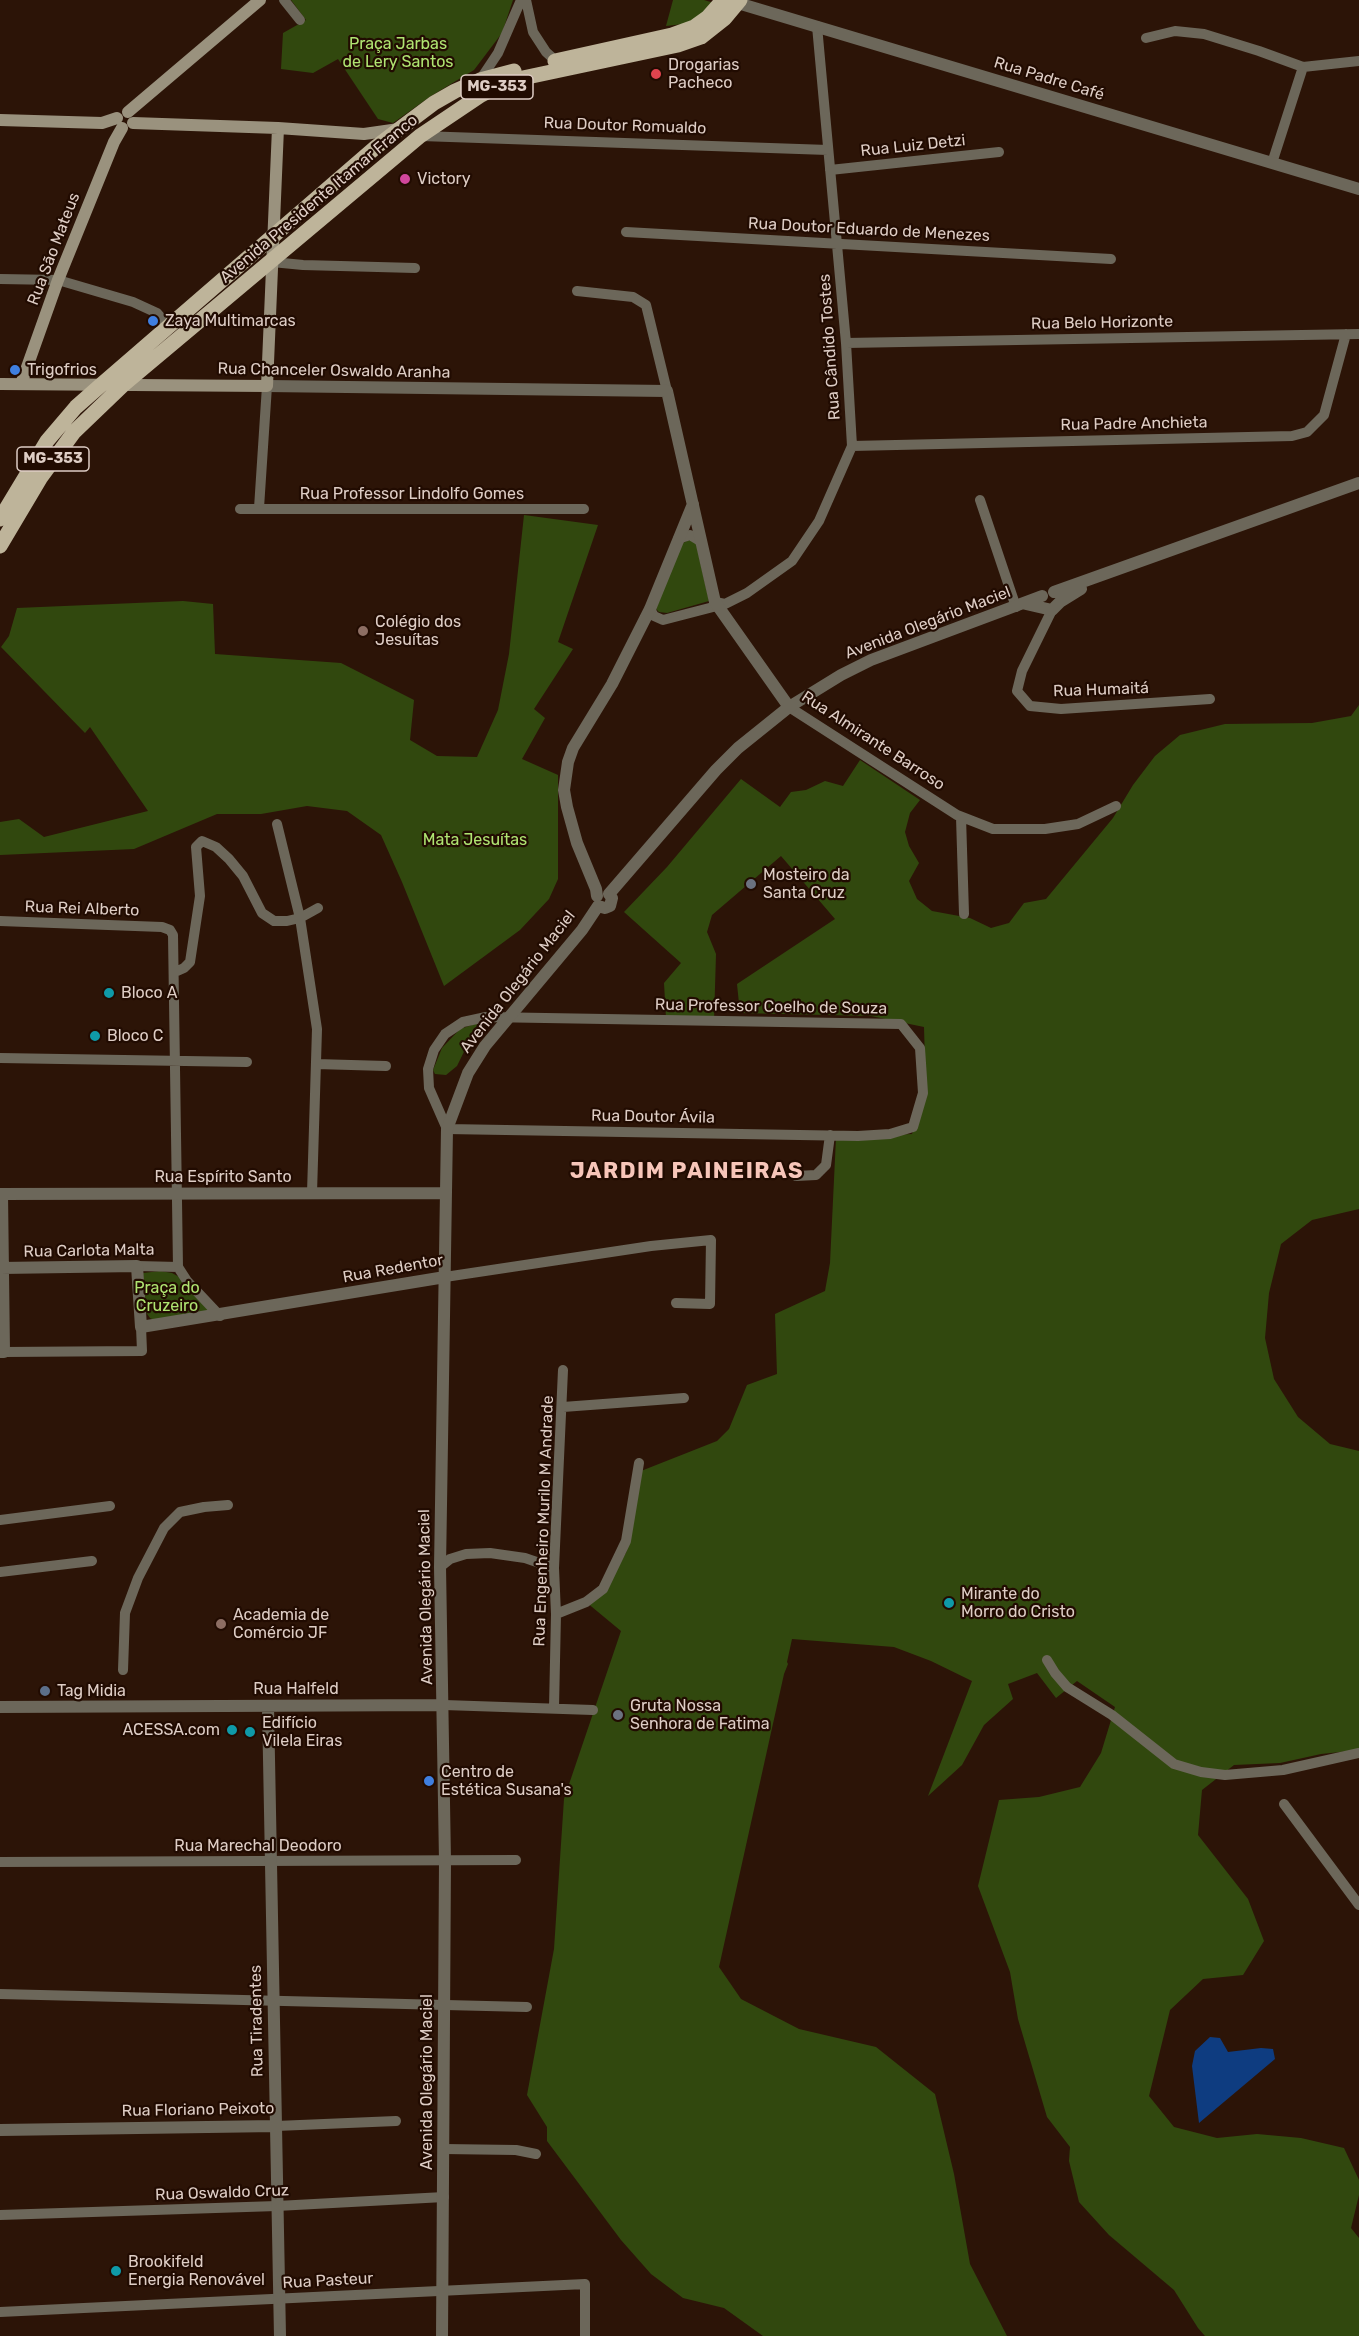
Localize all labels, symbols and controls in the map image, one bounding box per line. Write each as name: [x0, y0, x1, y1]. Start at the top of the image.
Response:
park label: Praça Jarbas de Lery Santos: [343, 34, 453, 72]
street label: Rua Padre Café: [991, 53, 1107, 105]
place label: Drogarias Pacheco: [668, 55, 739, 93]
marker: Drogarias Pacheco: [649, 67, 663, 81]
road number: MG-353: [461, 75, 533, 99]
street label: Avenida Presidente Itamar Franco: [216, 111, 422, 287]
street label: Rua Doutor Romualdo: [543, 114, 707, 138]
street label: Rua Luiz Detzi: [860, 131, 966, 161]
place label: Victory: [417, 169, 470, 189]
marker: Victory: [398, 172, 412, 186]
street label: Rua São Mateus: [24, 190, 84, 308]
street label: Rua Doutor Eduardo de Menezes: [748, 214, 990, 246]
street label: Rua Cândido Tostes: [815, 273, 845, 421]
place label: Zaya Multimarcas: [165, 311, 296, 331]
street label: Rua Belo Horizonte: [1031, 312, 1173, 334]
marker: Zaya Multimarcas: [146, 314, 160, 328]
street label: Rua Chanceler Oswaldo Aranha: [217, 359, 451, 383]
place label: Trigofrios: [27, 360, 97, 380]
marker: Trigofrios: [8, 363, 22, 377]
street label: Rua Padre Anchieta: [1060, 413, 1208, 435]
road number: MG-353: [17, 447, 89, 471]
street label: Rua Professor Lindolfo Gomes: [300, 484, 524, 504]
street label: Avenida Olegário Maciel: [842, 583, 1014, 663]
place label: Colégio dos Jesuítas: [375, 612, 461, 650]
marker: Colégio dos Jesuítas: [356, 624, 370, 638]
street label: Rua Humaitá: [1053, 679, 1149, 701]
street label: Rua Almirante Barroso: [798, 687, 948, 795]
park label: Mata Jesuítas: [423, 830, 527, 850]
place label: Mosteiro da Santa Cruz: [763, 865, 850, 903]
marker: Mosteiro da Santa Cruz: [744, 877, 758, 891]
street label: Rua Rei Alberto: [24, 897, 140, 921]
street label: Avenida Olegário Maciel: [456, 907, 580, 1057]
place label: Bloco A: [121, 983, 177, 1003]
marker: Bloco A: [102, 986, 116, 1000]
street label: Rua Professor Coelho de Souza: [655, 995, 887, 1019]
place label: Bloco C: [107, 1026, 163, 1046]
marker: Bloco C: [88, 1029, 102, 1043]
street label: Rua Doutor Ávila: [591, 1106, 715, 1128]
district label: JARDIM PAINEIRAS: [570, 1159, 804, 1185]
street label: Rua Espírito Santo: [154, 1167, 292, 1187]
street label: Rua Carlota Malta: [23, 1240, 155, 1262]
street label: Rua Redentor: [341, 1251, 445, 1287]
park label: Praça do Cruzeiro: [134, 1278, 200, 1316]
street label: Rua Engenheiro Murilo M Andrade: [530, 1395, 558, 1647]
street label: Avenida Olegário Maciel: [415, 1509, 437, 1685]
place label: Mirante do Morro do Cristo: [961, 1584, 1075, 1622]
marker: Mirante do Morro do Cristo: [942, 1596, 956, 1610]
place label: Academia de Comércio JF: [233, 1605, 329, 1643]
marker: Academia de Comércio JF: [214, 1617, 228, 1631]
street label: Rua Halfeld: [253, 1679, 339, 1699]
place label: Tag Midia: [57, 1681, 126, 1701]
marker: Tag Midia: [38, 1684, 52, 1698]
place label: Gruta Nossa Senhora de Fatima: [630, 1696, 769, 1734]
marker: Gruta Nossa Senhora de Fatima: [611, 1708, 625, 1722]
place label: Edifício Vilela Eiras: [262, 1713, 342, 1751]
place label: ACESSA.com: [123, 1720, 220, 1740]
marker: ACESSA.com: [225, 1723, 239, 1737]
marker: Edifício Vilela Eiras: [243, 1725, 257, 1739]
place label: Centro de Estética Susana's: [441, 1762, 572, 1800]
marker: Centro de Estética Susana's: [422, 1774, 436, 1788]
street label: Rua Marechal Deodoro: [174, 1836, 342, 1856]
street label: Rua Tiradentes: [246, 1965, 268, 2077]
street label: Avenida Olegário Maciel: [417, 1994, 437, 2170]
street label: Rua Floriano Peixoto: [121, 2099, 275, 2121]
street label: Rua Oswaldo Cruz: [155, 2181, 289, 2205]
place label: Brookifeld Energia Renovável: [128, 2252, 265, 2290]
marker: Brookifeld Energia Renovável: [109, 2264, 123, 2278]
street label: Rua Pasteur: [282, 2269, 374, 2293]

